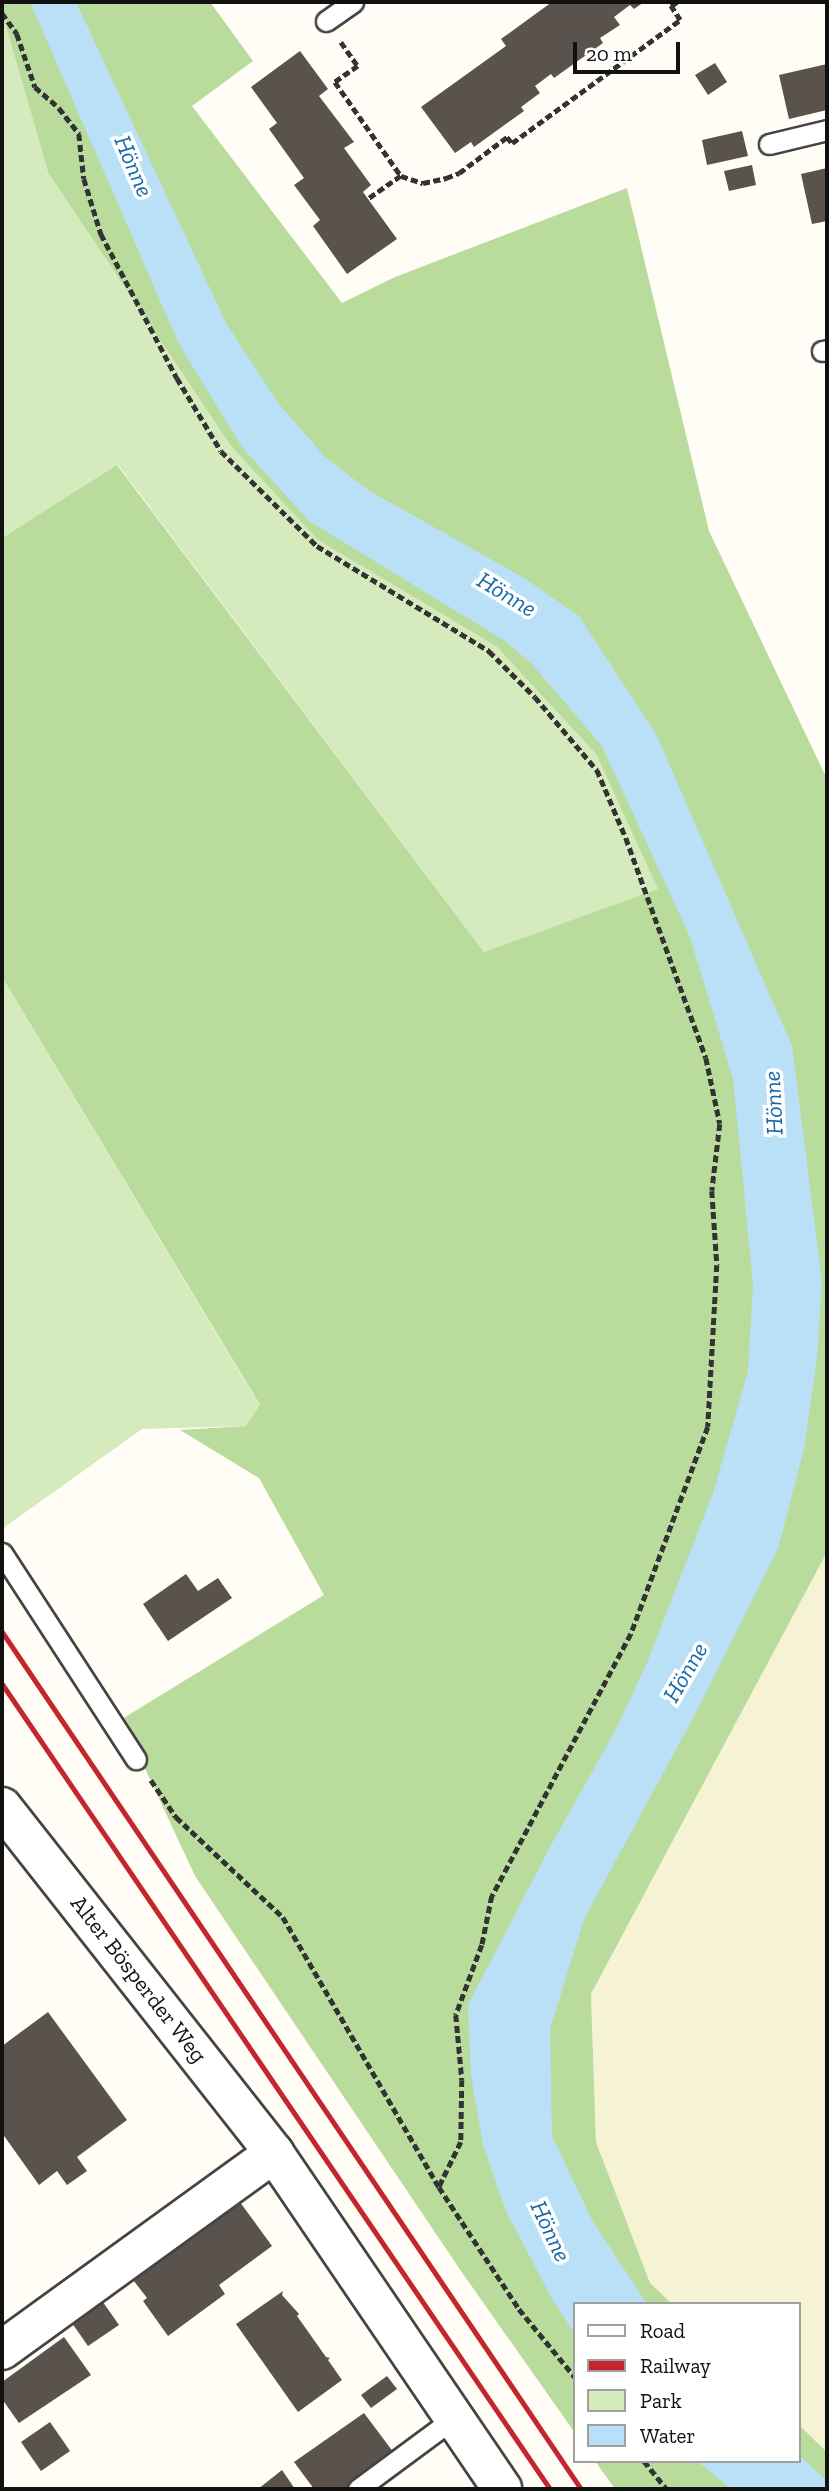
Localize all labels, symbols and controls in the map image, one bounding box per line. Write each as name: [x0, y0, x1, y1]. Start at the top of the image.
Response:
scale bar: [577, 28, 684, 72]
text: 20 m: [586, 41, 632, 66]
water label: Hönne: [108, 131, 160, 201]
water label: Hönne: [472, 565, 542, 623]
water label: Hönne: [757, 1070, 789, 1136]
water label: Hönne: [656, 1637, 714, 1707]
street label: Alter Bösperder Weg: [65, 1889, 213, 2069]
water label: Hönne: [524, 2196, 578, 2266]
legend: [574, 2302, 801, 2463]
text: Road: [640, 2318, 685, 2343]
text: Railway: [640, 2353, 711, 2378]
text: Park: [640, 2388, 682, 2413]
text: Water: [640, 2423, 695, 2448]

